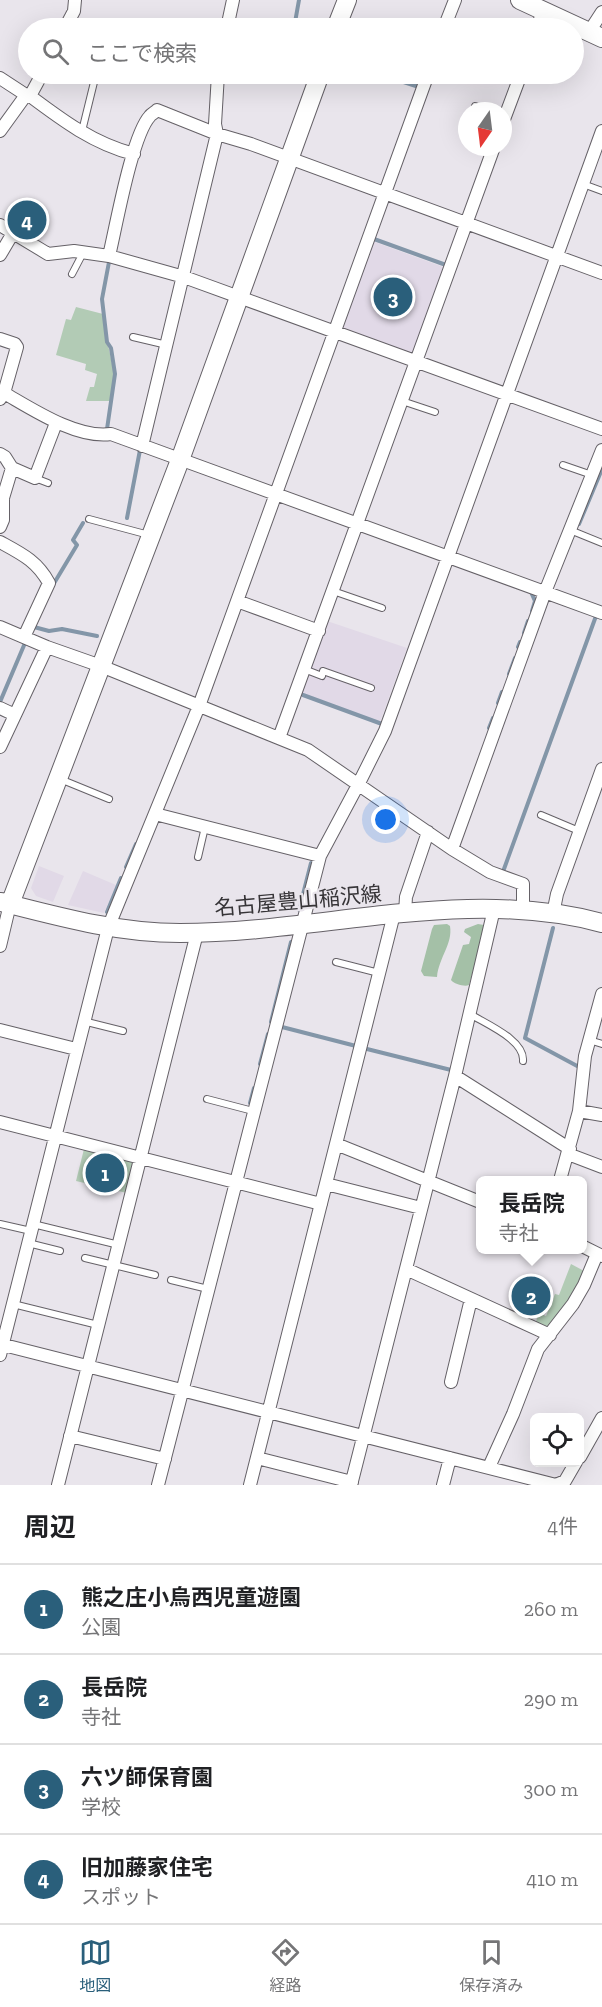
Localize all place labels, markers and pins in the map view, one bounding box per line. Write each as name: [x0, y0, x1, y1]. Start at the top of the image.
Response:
pin: 4: [8, 198, 46, 242]
pin: 3: [374, 274, 412, 320]
pin: 1: [86, 1150, 124, 1196]
pin: 2: [512, 1274, 550, 1318]

